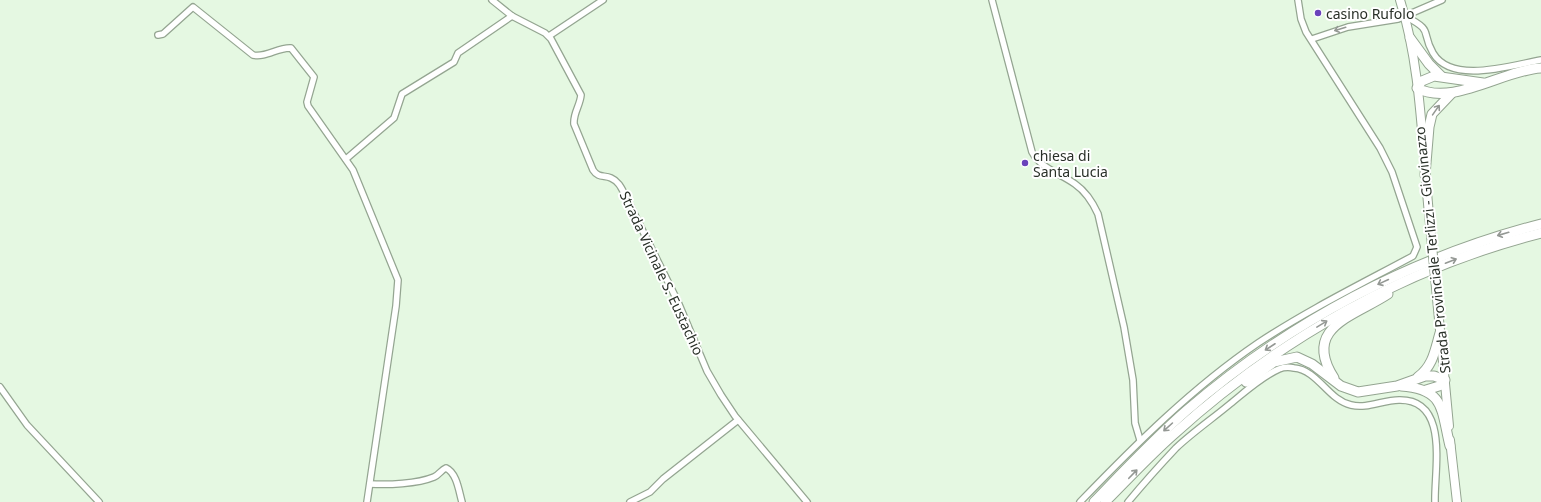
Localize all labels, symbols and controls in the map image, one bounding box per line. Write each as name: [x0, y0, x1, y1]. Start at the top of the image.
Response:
place label: casino Rufolo: [1326, 4, 1414, 23]
marker: casino Rufolo: [1313, 8, 1323, 18]
one-way arrow: [1333, 26, 1346, 33]
one-way arrow: [1432, 105, 1440, 116]
street label: Strada Provinciale Terlizzi - Giovinazzo: [1410, 126, 1454, 374]
place label: chiesa di Santa Lucia: [1033, 146, 1108, 181]
marker: chiesa di Santa Lucia: [1020, 158, 1030, 168]
street label: Strada Vicinale S. Eustachio: [616, 188, 708, 358]
one-way arrow: [1497, 231, 1510, 239]
one-way arrow: [1445, 257, 1457, 265]
one-way arrow: [1377, 279, 1389, 286]
one-way arrow: [1316, 320, 1327, 328]
one-way arrow: [1265, 343, 1276, 351]
one-way arrow: [1163, 423, 1173, 432]
one-way arrow: [1128, 469, 1137, 479]

